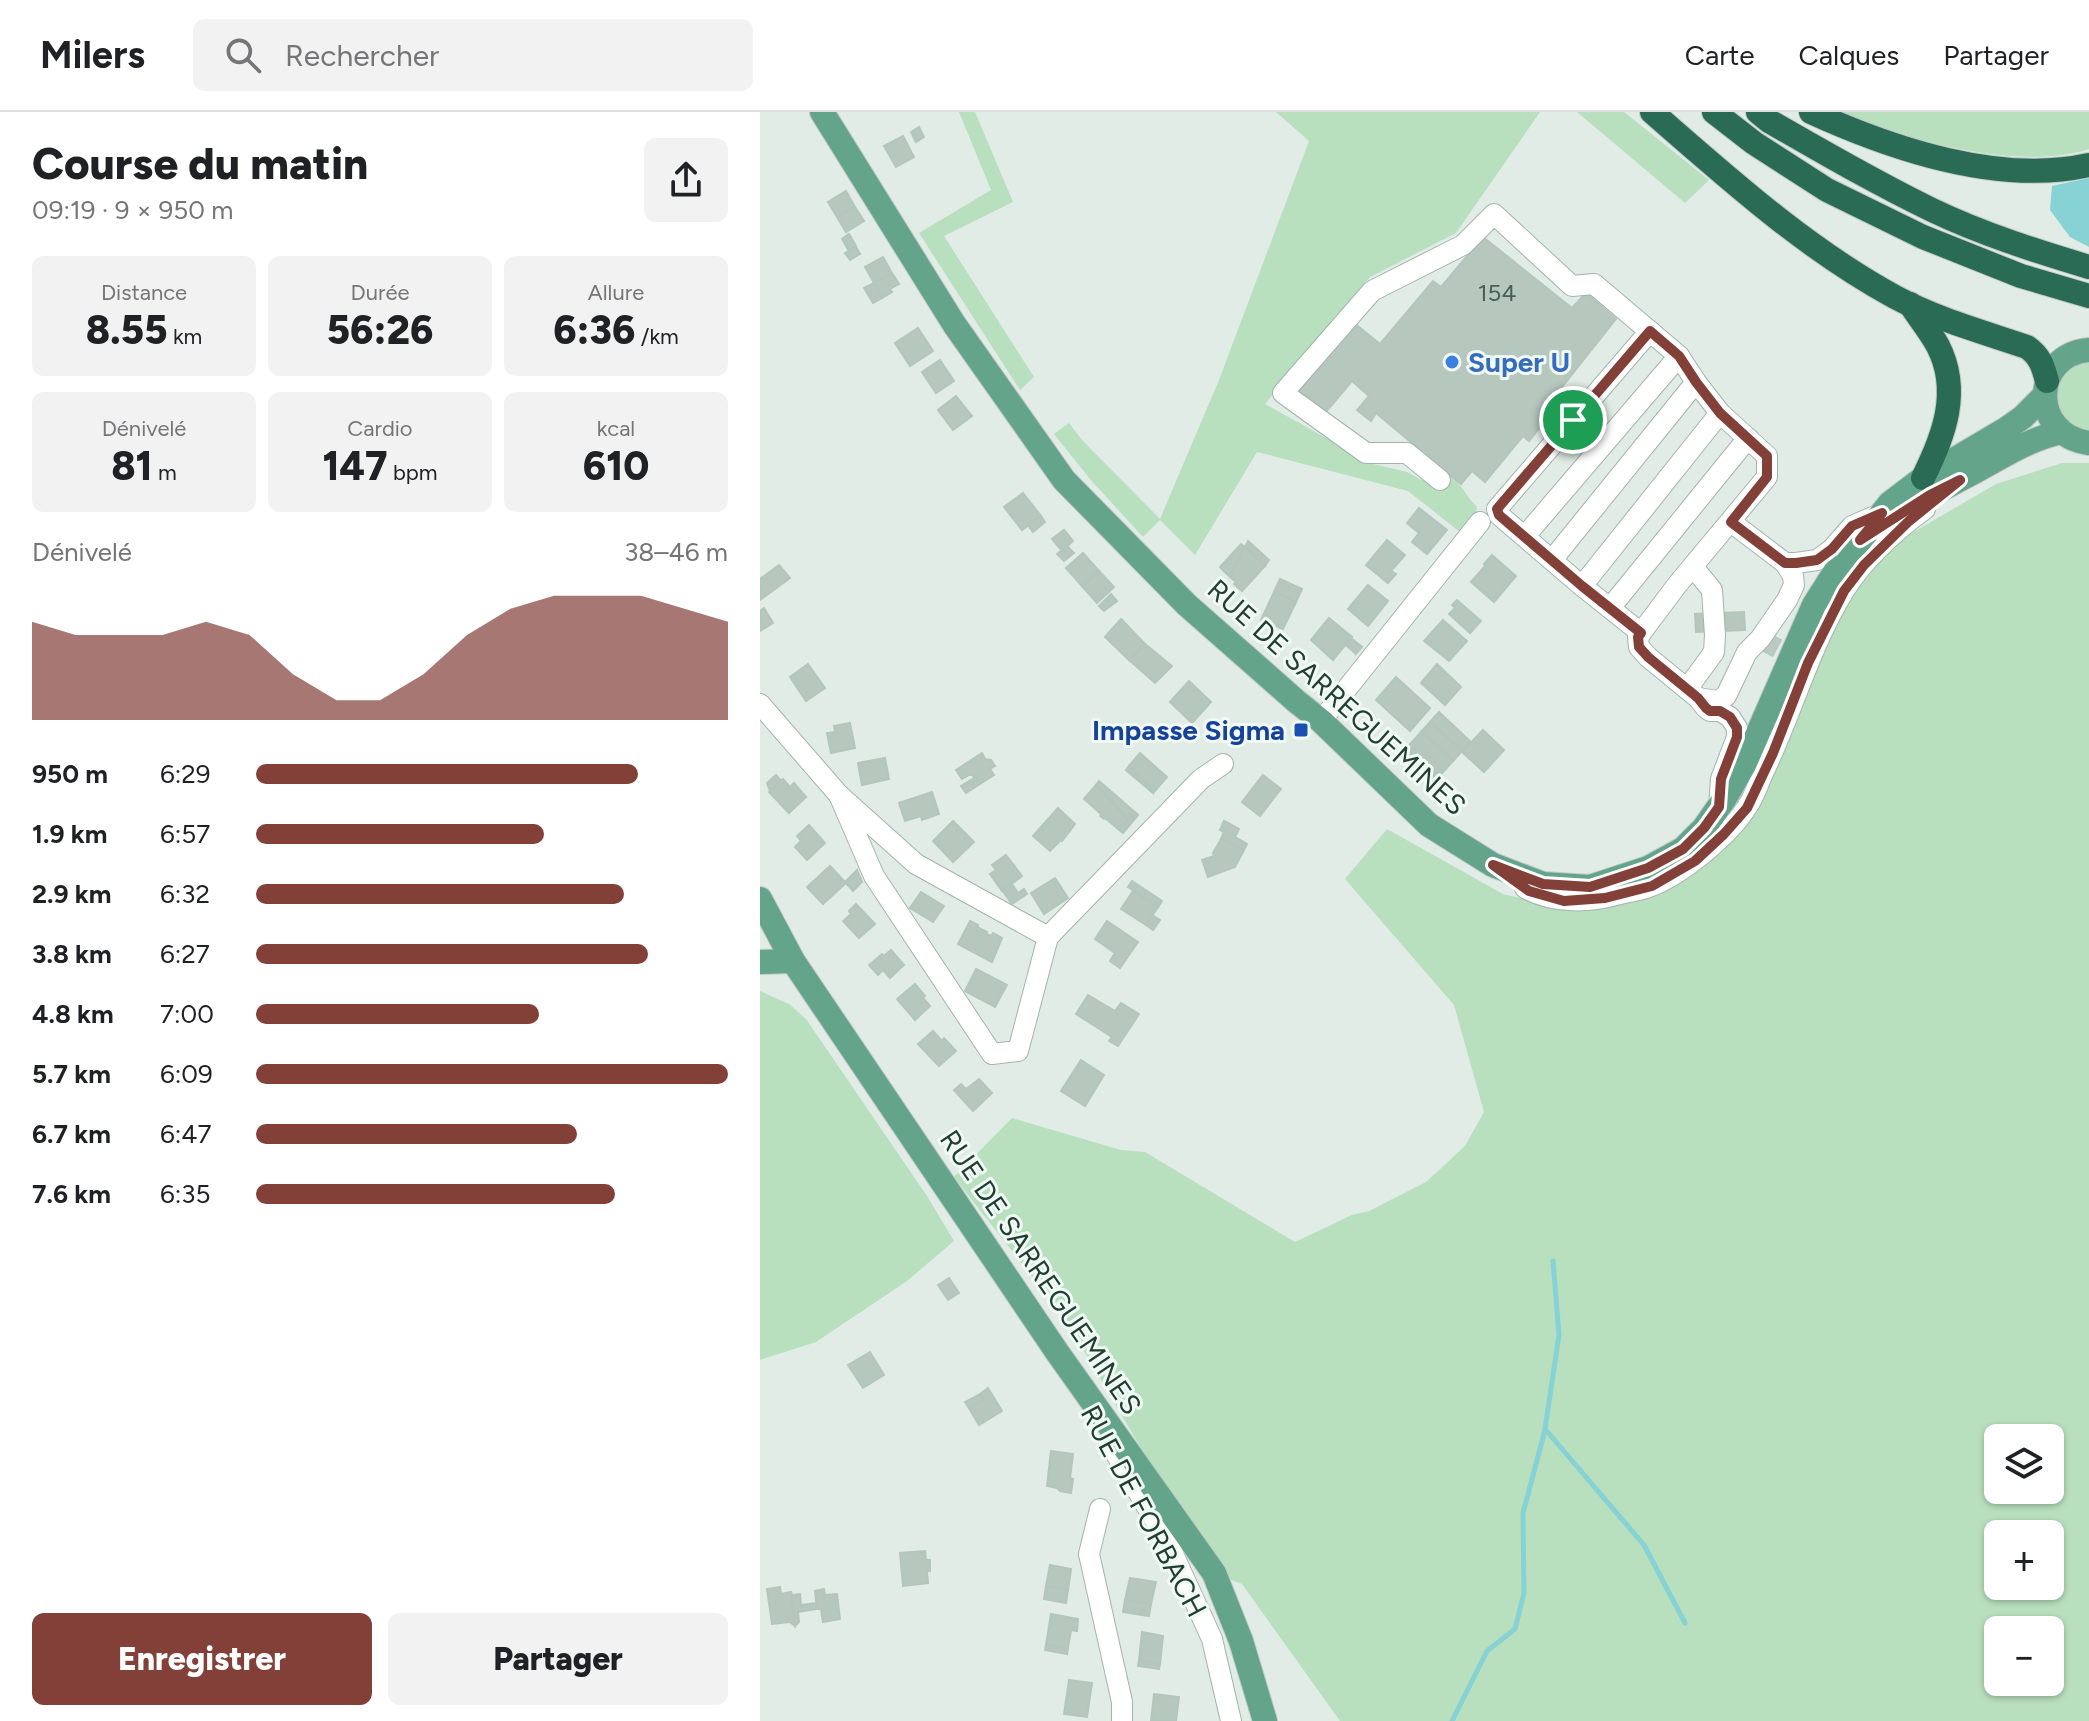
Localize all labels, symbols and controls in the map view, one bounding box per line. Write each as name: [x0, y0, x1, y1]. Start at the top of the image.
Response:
search box: [193, 19, 753, 91]
text: Milers: [40, 32, 145, 78]
icon: search: [221, 33, 265, 77]
text: Rechercher: [285, 37, 439, 74]
text: Carte: [1685, 38, 1755, 72]
text: Calques: [1799, 38, 1899, 72]
text: Partager: [1943, 38, 2049, 72]
text: Course du matin: [32, 137, 368, 190]
button: share: [644, 138, 728, 222]
text: 09:19 · 9 × 950 m: [32, 194, 234, 226]
house number: 154: [1478, 278, 1516, 307]
text: Distance: [101, 279, 187, 306]
text: Durée: [351, 279, 409, 306]
text: Allure: [588, 279, 644, 306]
text: 8.55: [86, 306, 168, 354]
text: 56:26: [327, 306, 433, 354]
text: 6:36: [553, 306, 635, 354]
text: km: [168, 323, 202, 350]
text: /km: [635, 323, 679, 350]
place label: Super U: [1468, 345, 1570, 379]
marker: Super U: [1443, 353, 1461, 371]
pin: [1539, 386, 1607, 454]
icon: arrive: [1551, 398, 1595, 442]
text: Dénivelé: [102, 415, 186, 442]
text: Cardio: [347, 415, 413, 442]
text: kcal: [597, 415, 635, 442]
text: 81: [111, 442, 153, 490]
text: 147: [322, 442, 388, 490]
text: 610: [583, 442, 649, 490]
text: m: [153, 459, 177, 486]
text: bpm: [388, 459, 438, 486]
text: Dénivelé: [32, 536, 132, 568]
text: 38–46 m: [624, 536, 728, 568]
street label: RUE DE SARREGUEMINES: [1201, 572, 1473, 822]
place label: Impasse Sigma: [1092, 713, 1285, 747]
marker: Impasse Sigma: [1292, 721, 1310, 739]
text: 950 m: [32, 758, 108, 790]
text: 6:29: [160, 758, 211, 790]
text: 1.9 km: [32, 818, 107, 850]
text: 6:57: [160, 818, 210, 850]
text: 2.9 km: [32, 878, 111, 910]
text: 6:32: [160, 878, 210, 910]
text: 3.8 km: [32, 938, 112, 970]
text: 6:27: [160, 938, 210, 970]
text: 4.8 km: [32, 998, 114, 1030]
text: 7:00: [160, 998, 214, 1030]
text: 5.7 km: [32, 1058, 111, 1090]
text: 6:09: [160, 1058, 213, 1090]
text: 6.7 km: [32, 1118, 111, 1150]
text: 6:47: [160, 1118, 211, 1150]
street label: RUE DE SARREGUEMINES: [933, 1123, 1149, 1421]
text: 7.6 km: [32, 1178, 111, 1210]
text: 6:35: [160, 1178, 210, 1210]
street label: RUE DE FORBACH: [1074, 1399, 1214, 1623]
map controls: [1984, 1424, 2064, 1696]
button: layers: [1984, 1424, 2064, 1504]
button: +: [1984, 1520, 2064, 1600]
button: Enregistrer: [32, 1613, 372, 1705]
button: Partager: [388, 1613, 728, 1705]
button: −: [1984, 1616, 2064, 1696]

